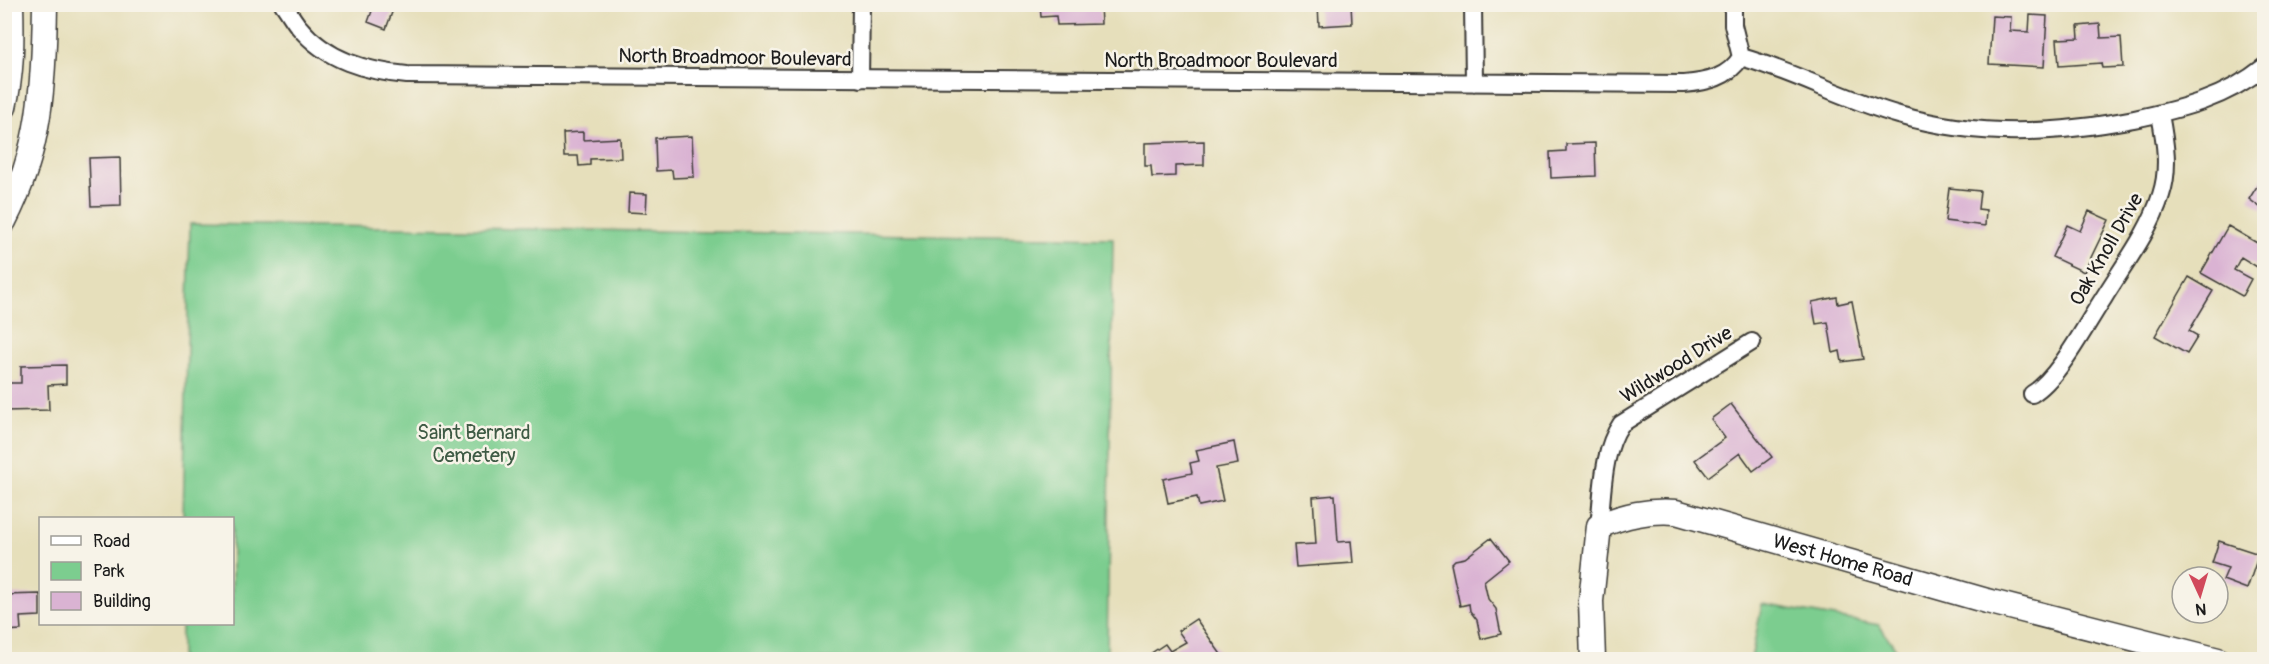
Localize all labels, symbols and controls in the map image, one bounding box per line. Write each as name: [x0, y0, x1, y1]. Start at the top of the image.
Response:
street label: North Broadmoor Boulevard: [618, 43, 852, 72]
street label: North Broadmoor Boulevard: [1104, 48, 1338, 73]
street label: Oak Knoll Drive: [2064, 188, 2149, 310]
street label: Wildwood Drive: [1616, 320, 1737, 409]
park label: Saint Bernard Cemetery: [417, 420, 531, 468]
legend: [39, 517, 234, 625]
street label: West Home Road: [1770, 528, 1916, 592]
text: Road: [93, 530, 130, 553]
text: Park: [93, 560, 125, 583]
north arrow: [2170, 565, 2230, 625]
text: Building: [93, 590, 151, 613]
text: N: [2195, 599, 2207, 619]

